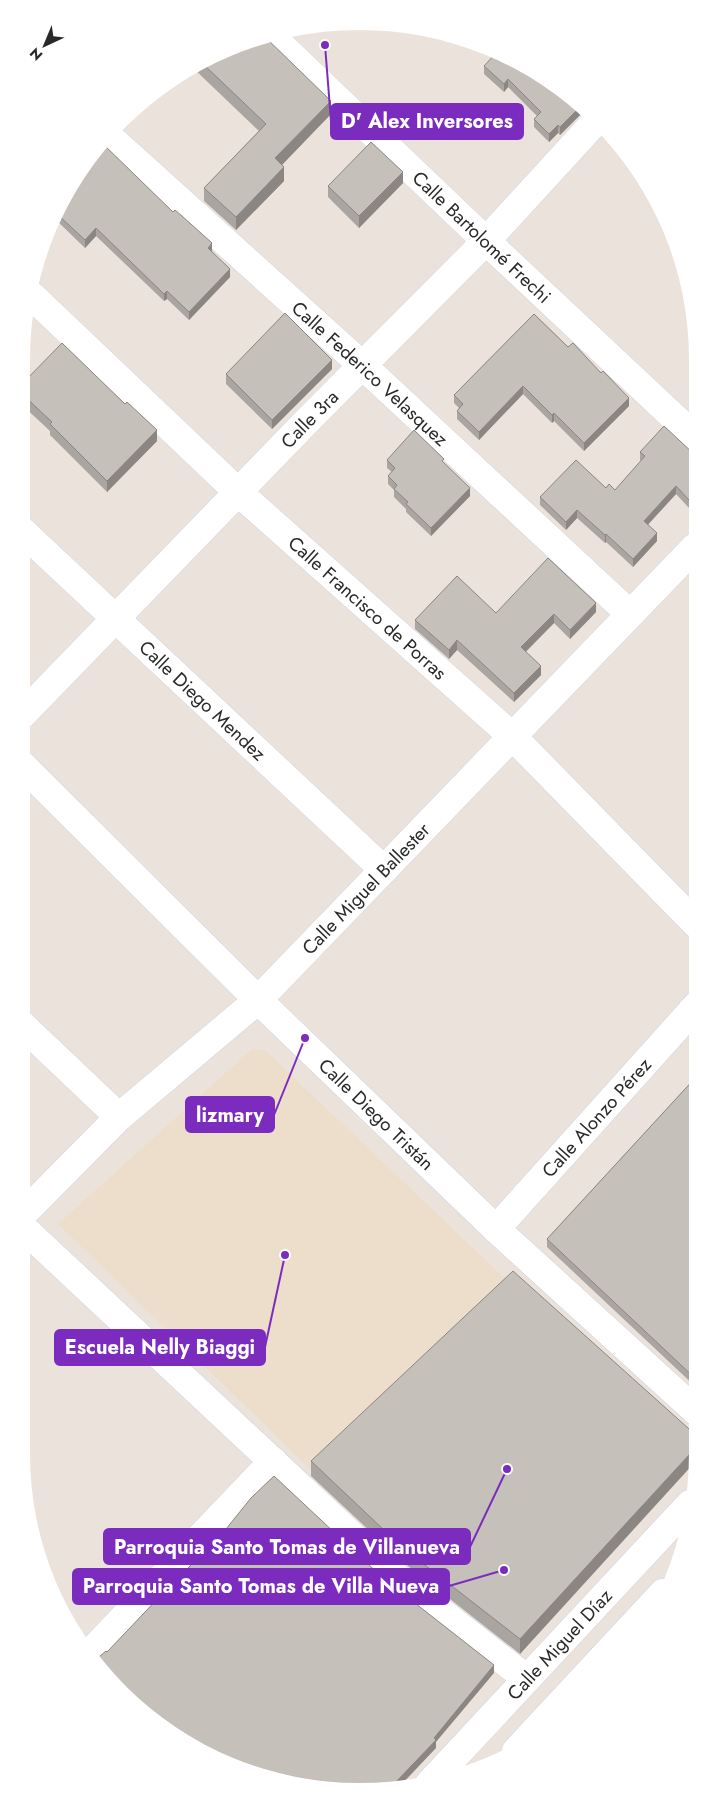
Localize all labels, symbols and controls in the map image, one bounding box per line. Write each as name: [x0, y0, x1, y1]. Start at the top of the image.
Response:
north arrow: [20, 20, 70, 70]
text: N: [25, 43, 47, 65]
callout: D' Alex Inversores: [331, 104, 523, 139]
text: D' Alex Inversores: [341, 107, 513, 136]
street label: Calle Bartolomé Frechi: [407, 164, 557, 309]
street label: Calle Federico Velasquez: [286, 295, 454, 452]
street label: Calle 3ra: [274, 384, 344, 454]
street label: Calle Francisco de Porras: [282, 529, 453, 686]
street label: Calle Diego Mendez: [133, 634, 272, 767]
street label: Calle Miguel Ballester: [295, 816, 436, 961]
street label: Calle Alonzo Pérez: [535, 1051, 657, 1183]
street label: Calle Diego Tristán: [313, 1052, 440, 1176]
callout: lizmary: [186, 1097, 274, 1132]
text: lizmary: [196, 1101, 264, 1130]
callout: Escuela Nelly Biaggi: [55, 1330, 265, 1365]
text: Escuela Nelly Biaggi: [65, 1333, 255, 1362]
callout: Parroquia Santo Tomas de Villanueva: [104, 1529, 470, 1564]
text: Parroquia Santo Tomas de Villanueva: [114, 1533, 460, 1562]
callout: Parroquia Santo Tomas de Villa Nueva: [73, 1569, 449, 1604]
text: Parroquia Santo Tomas de Villa Nueva: [83, 1572, 439, 1601]
street label: Calle Miguel Díaz: [501, 1583, 618, 1706]

